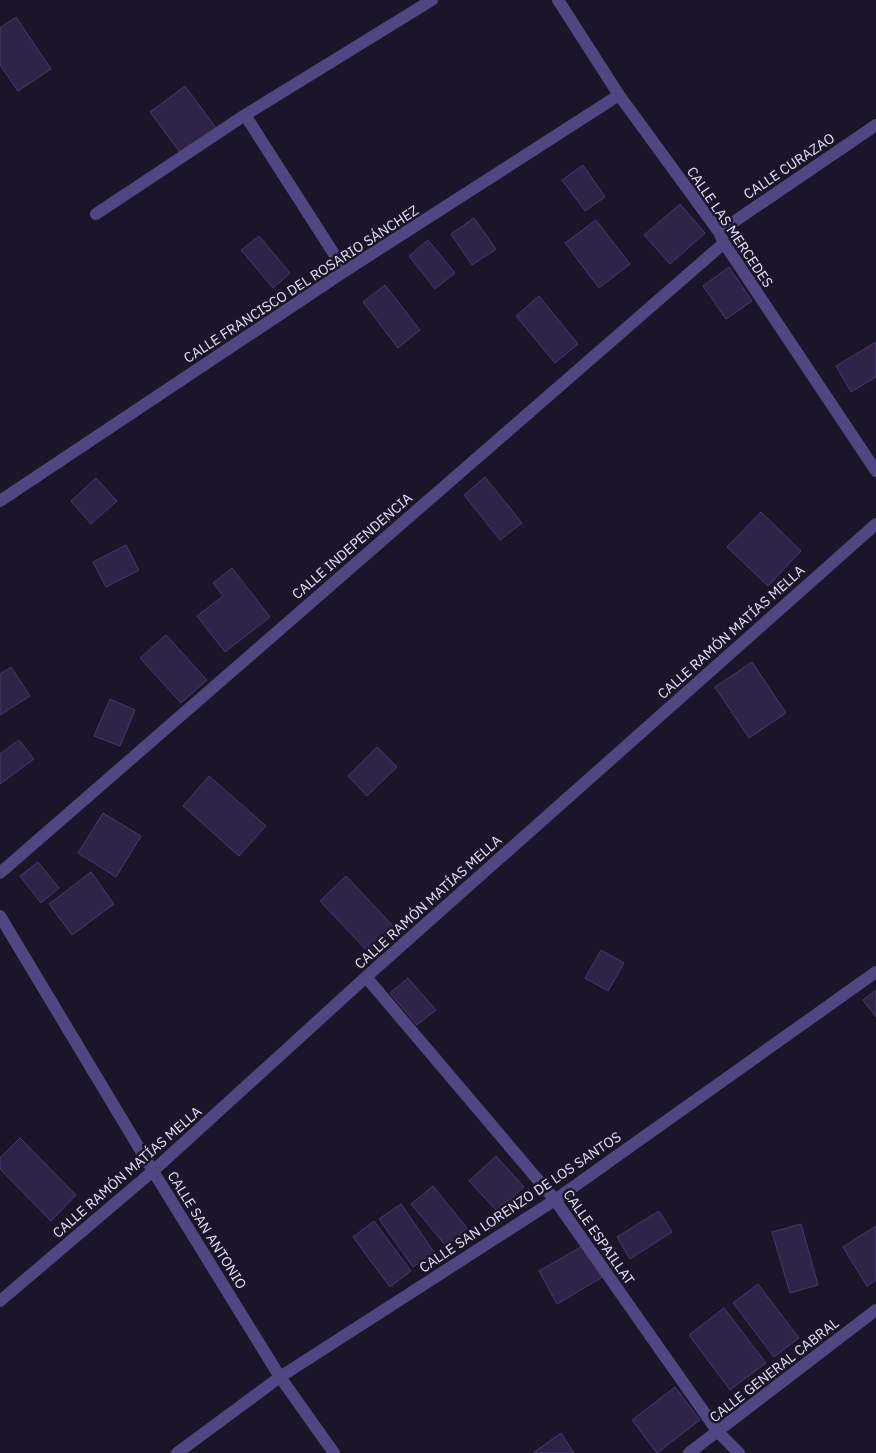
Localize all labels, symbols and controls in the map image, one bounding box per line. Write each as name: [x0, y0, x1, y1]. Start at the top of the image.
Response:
street label: CALLE CURAZAO: [740, 129, 838, 203]
street label: CALLE LAS MERCEDES: [683, 163, 777, 291]
street label: CALLE FRANCISCO DEL ROSARIO SÁNCHEZ: [180, 200, 422, 367]
street label: CALLE INDEPENDENCIA: [288, 489, 416, 603]
street label: CALLE RAMÓN MATÍAS MELLA: [653, 560, 808, 703]
street label: CALLE RAMÓN MATÍAS MELLA: [350, 830, 505, 973]
street label: CALLE RAMÓN MATÍAS MELLA: [48, 1102, 205, 1242]
street label: CALLE SAN LORENZO DE LOS SANTOS: [416, 1128, 624, 1276]
street label: CALLE SAN ANTONIO: [163, 1168, 251, 1292]
street label: CALLE ESPAILLAT: [559, 1186, 639, 1288]
street label: CALLE GENERAL CABRAL: [706, 1314, 842, 1426]

